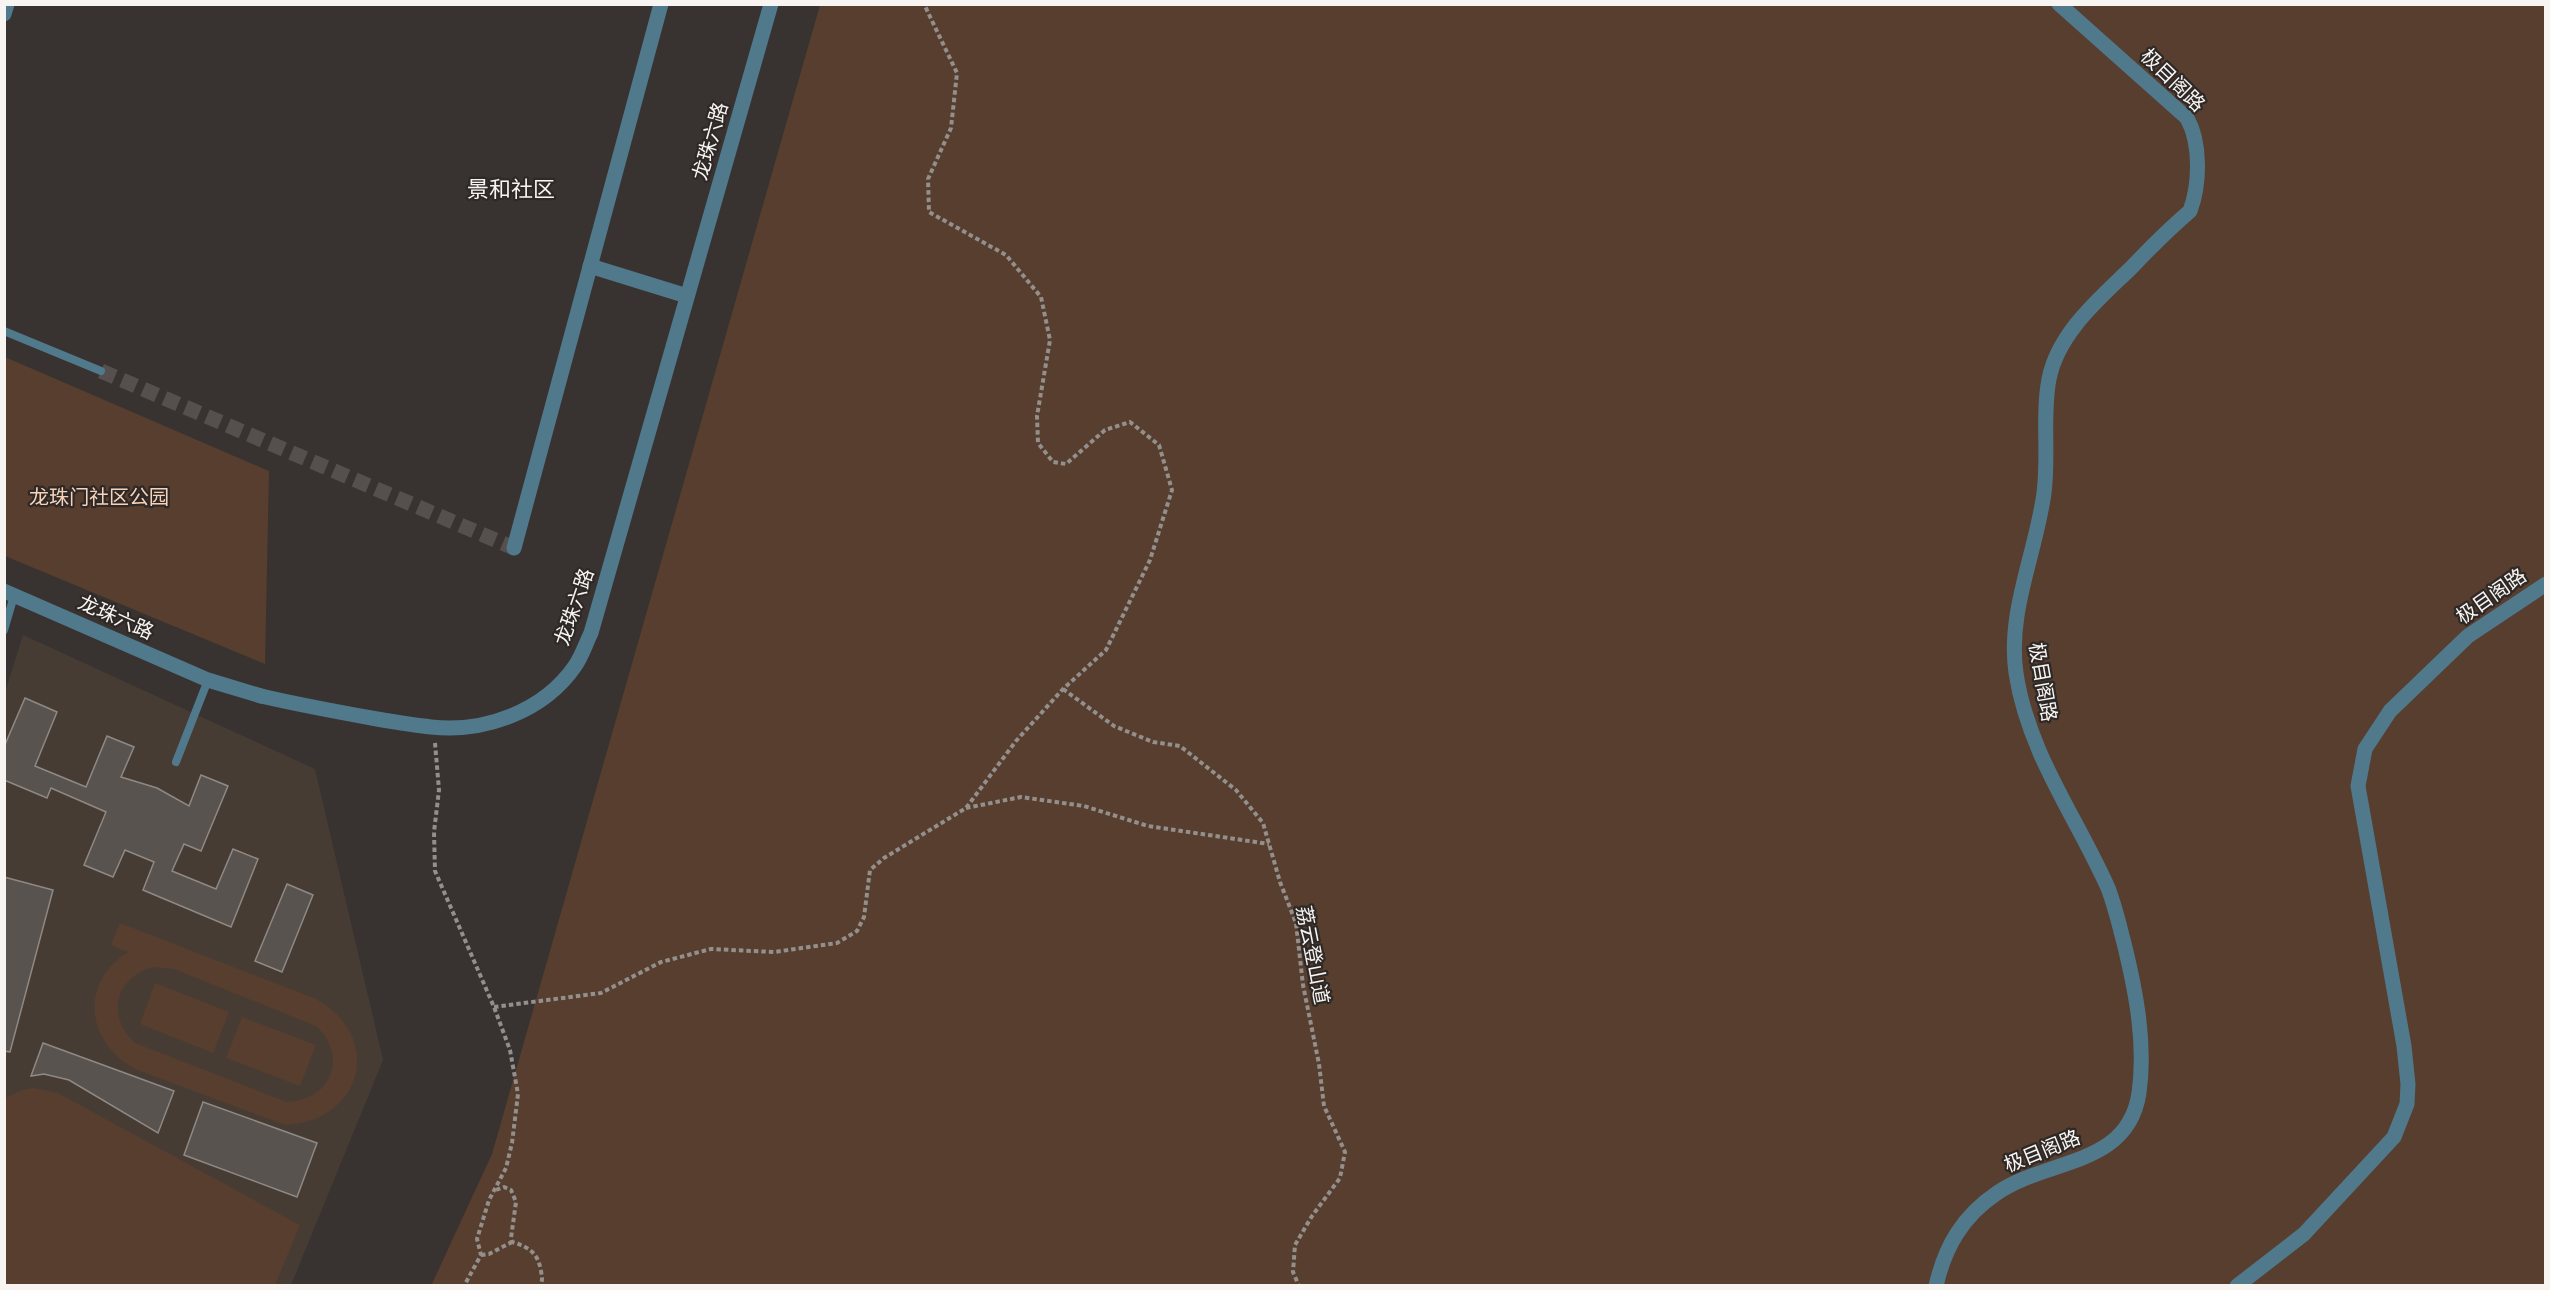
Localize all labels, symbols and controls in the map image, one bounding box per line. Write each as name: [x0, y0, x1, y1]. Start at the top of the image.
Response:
street label: 极目阁路: [2137, 43, 2211, 116]
street label: 龙珠六路: [686, 99, 732, 182]
district label: 景和社区: [467, 175, 555, 201]
park label: 龙珠门社区公园: [29, 484, 169, 508]
street label: 极目阁路: [2451, 562, 2530, 628]
street label: 龙珠六路: [549, 565, 597, 648]
street label: 龙珠六路: [75, 589, 158, 643]
street label: 极目阁路: [2025, 640, 2063, 723]
street label: 荔云登山道: [1293, 903, 1335, 1006]
street label: 极目阁路: [2000, 1124, 2083, 1176]

